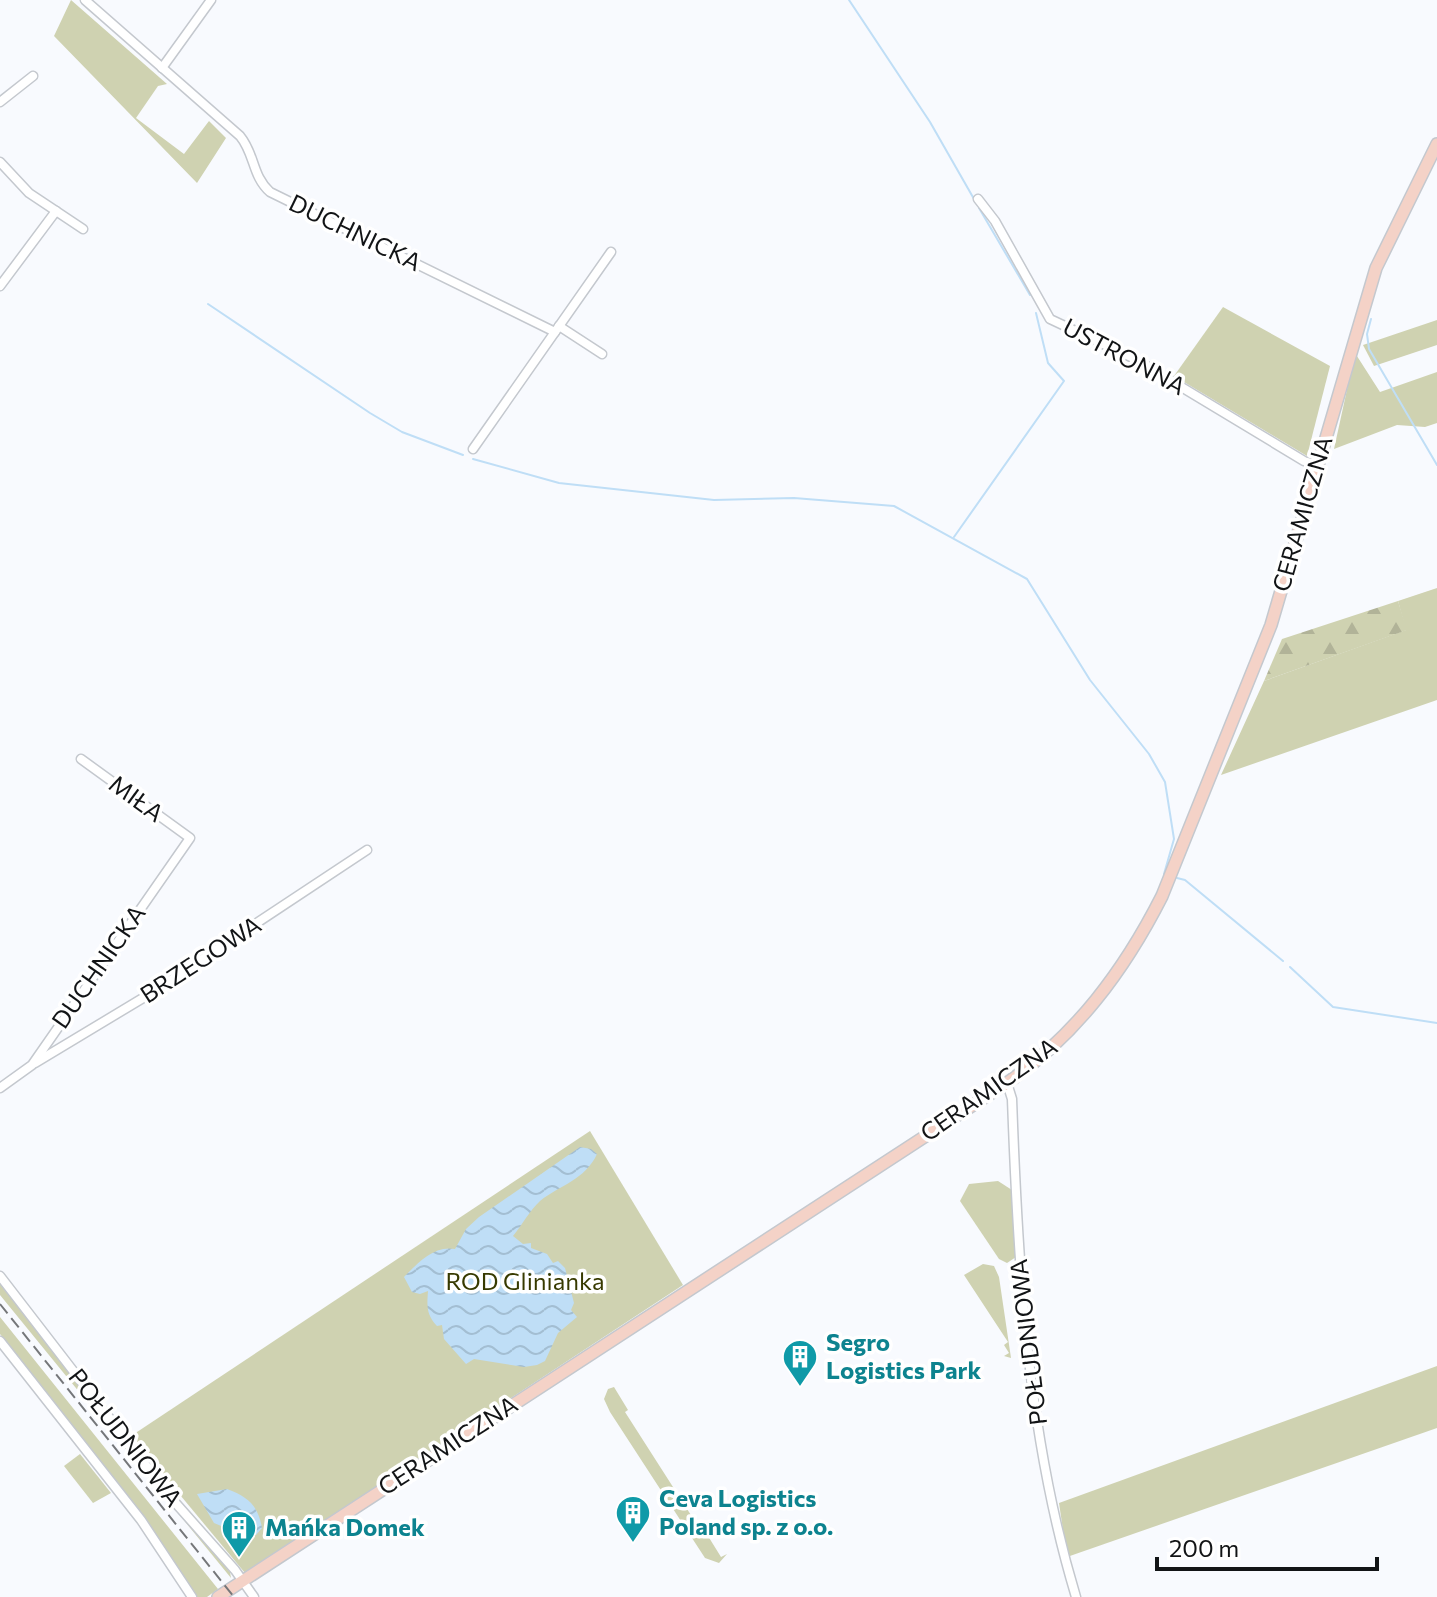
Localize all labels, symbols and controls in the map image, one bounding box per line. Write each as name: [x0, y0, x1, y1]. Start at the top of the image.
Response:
street label: DUCHNICKA: [285, 187, 427, 276]
street label: USTRONNA: [1058, 311, 1191, 400]
street label: CERAMICZNA: [1266, 433, 1338, 595]
street label: MIŁA: [104, 768, 170, 827]
street label: DUCHNICKA: [45, 899, 151, 1033]
street label: BRZEGOWA: [134, 909, 266, 1008]
street label: CERAMICZNA: [914, 1031, 1062, 1147]
street label: POŁUDNIOWA: [1003, 1257, 1052, 1427]
park label: ROD Glinianka: [445, 1266, 605, 1295]
place label: Segro Logistics Park: [826, 1327, 982, 1384]
building icon: Segro Logistics Park: [781, 1338, 819, 1388]
street label: POŁUDNIOWA: [63, 1362, 189, 1512]
street label: CERAMICZNA: [372, 1389, 522, 1501]
place label: Ceva Logistics Poland sp. z o.o.: [659, 1483, 833, 1540]
building icon: Ceva Logistics Poland sp. z o.o.: [614, 1494, 652, 1544]
building icon: Mańka Domek: [220, 1509, 258, 1559]
place label: Mańka Domek: [265, 1512, 425, 1541]
scale bar: [1157, 1521, 1377, 1571]
text: 200 m: [1169, 1533, 1239, 1562]

